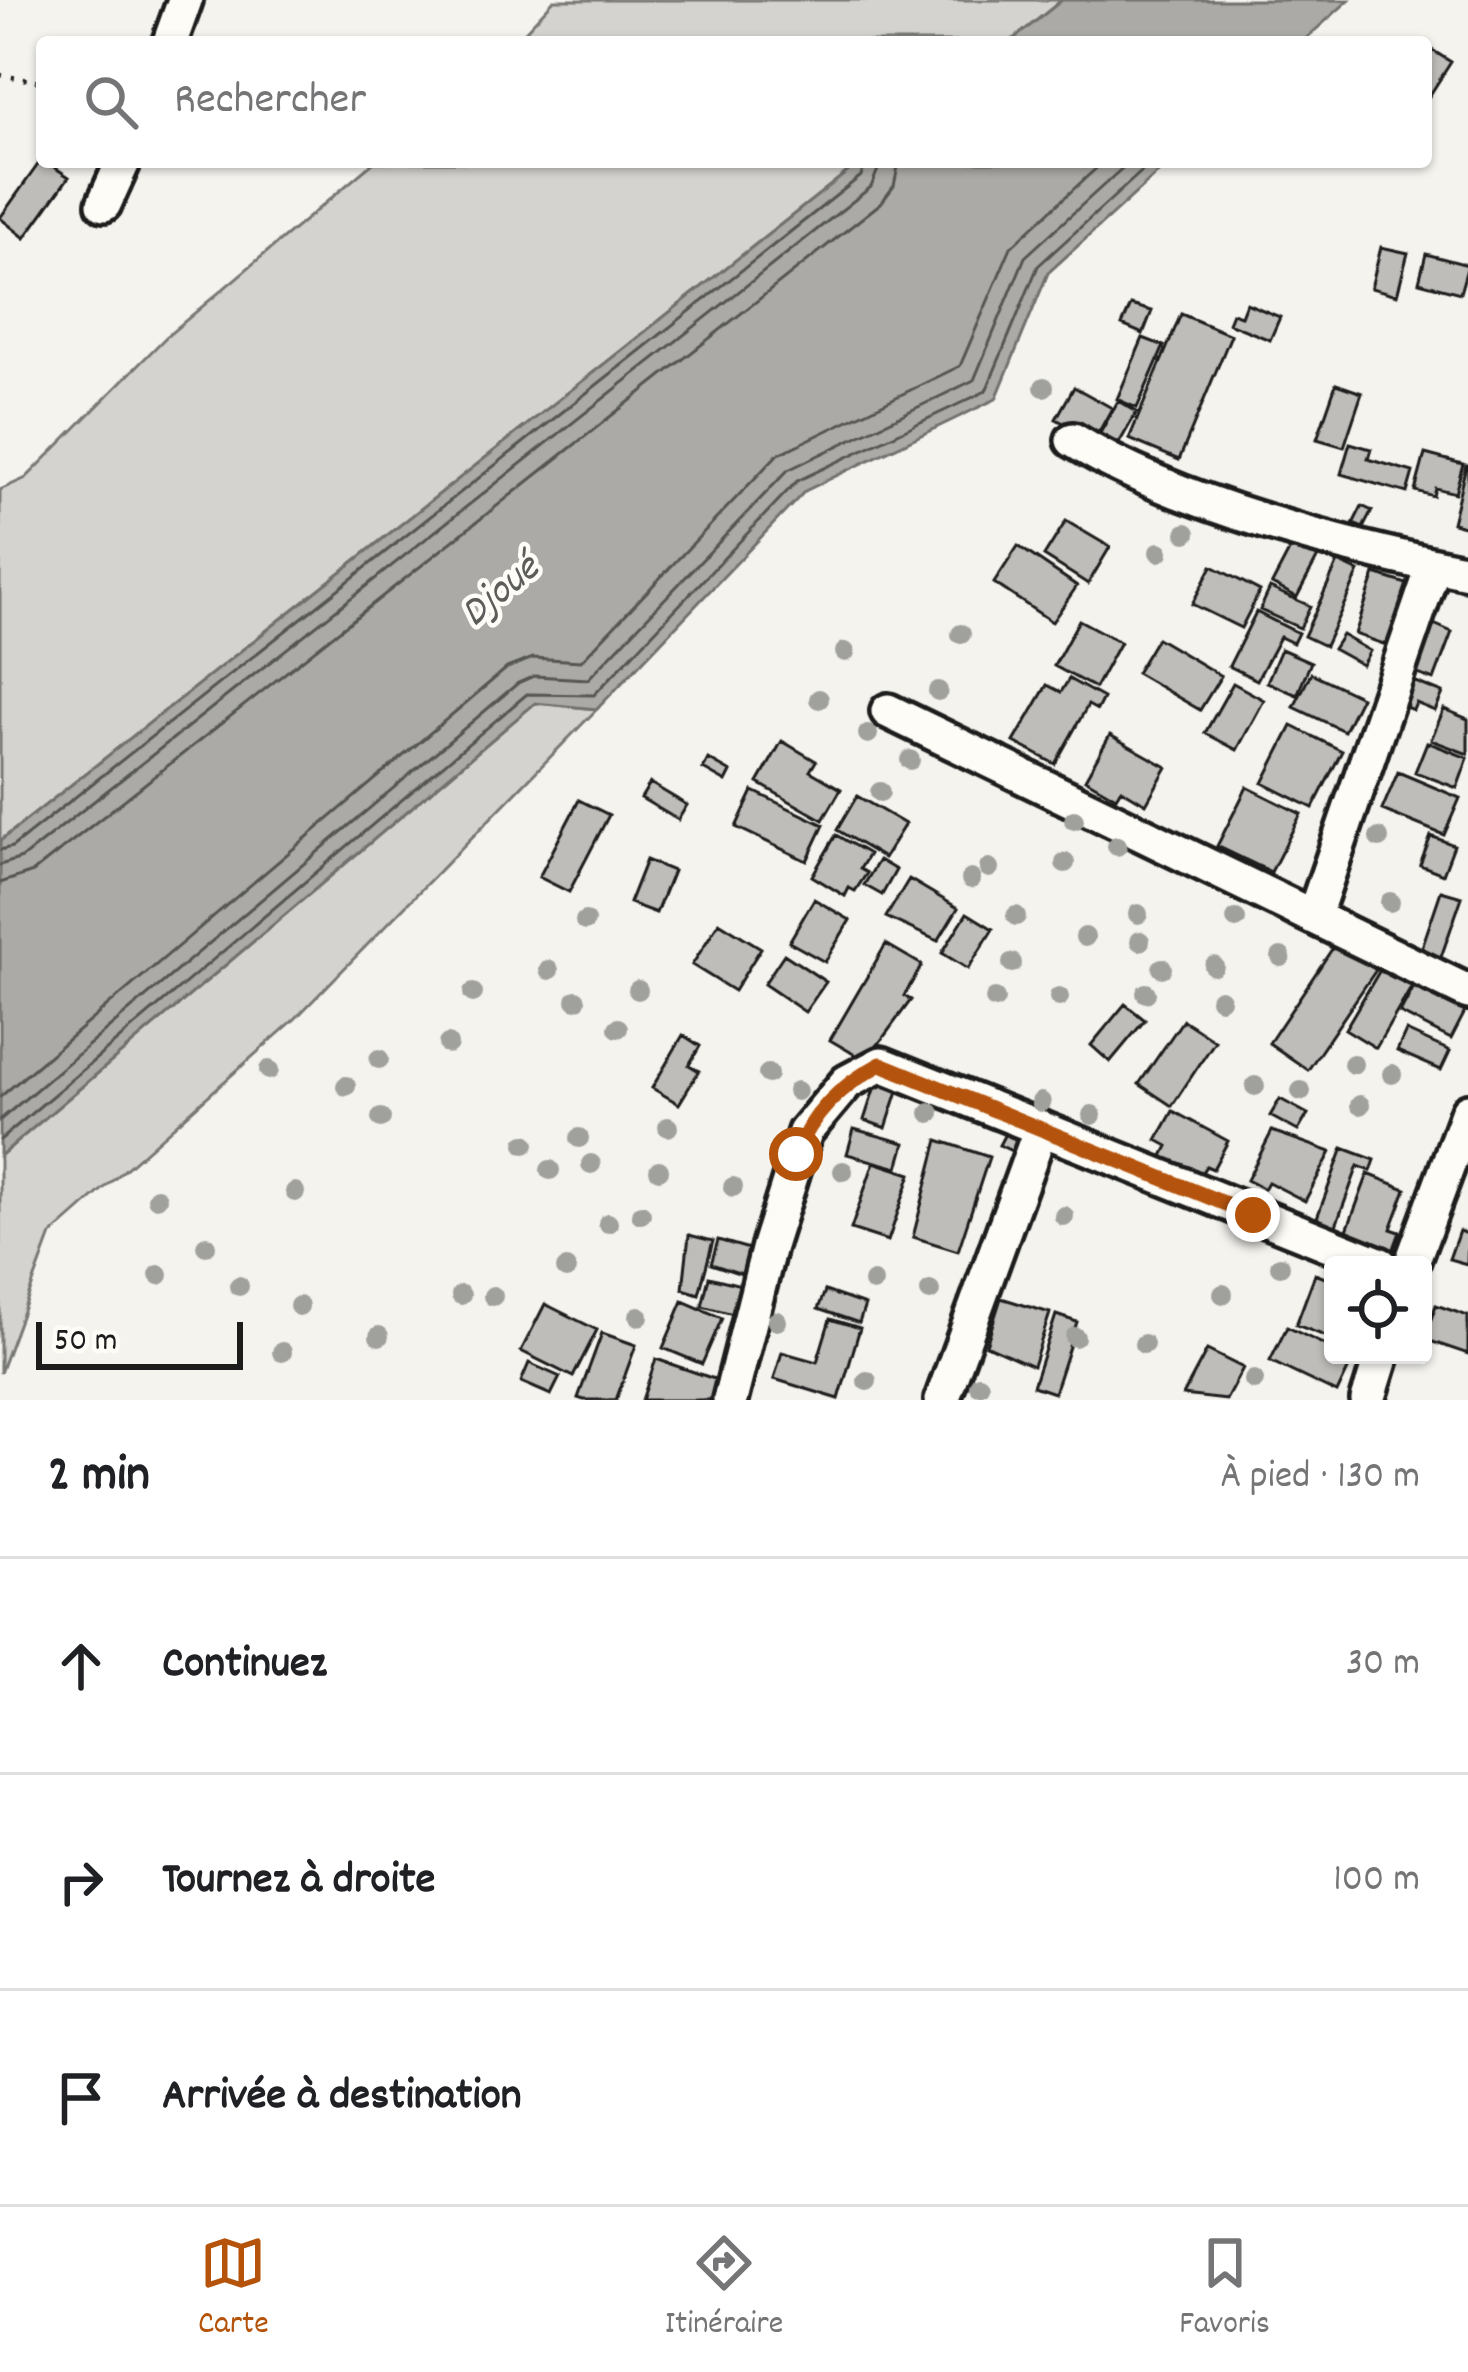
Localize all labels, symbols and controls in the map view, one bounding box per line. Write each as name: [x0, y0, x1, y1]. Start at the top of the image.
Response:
search box: [36, 36, 1432, 168]
icon: search: [78, 69, 144, 135]
text: Rechercher: [174, 70, 366, 134]
water label: Djoué: [449, 539, 559, 644]
route start: [769, 1127, 823, 1181]
route end: [1226, 1188, 1280, 1242]
map controls: [1324, 1256, 1432, 1364]
button: locate: [1324, 1256, 1432, 1364]
scale bar: [36, 1316, 243, 1369]
text: 50 m: [54, 1319, 118, 1366]
text: 2 min: [48, 1442, 150, 1514]
text: À pied · 130 m: [1221, 1451, 1420, 1506]
icon: ahead: [48, 1633, 114, 1699]
text: Continuez: [162, 1634, 327, 1698]
text: 30 m: [1346, 1638, 1420, 1693]
icon: right: [48, 1849, 114, 1915]
text: Tournez à droite: [162, 1850, 435, 1914]
text: 100 m: [1333, 1854, 1420, 1909]
icon: arrive: [48, 2065, 114, 2131]
text: Arrivée à destination: [162, 2066, 521, 2130]
tab: Carte: [198, 2230, 269, 2349]
tab: Itinéraire: [665, 2230, 783, 2349]
tab: Favoris: [1179, 2230, 1270, 2349]

